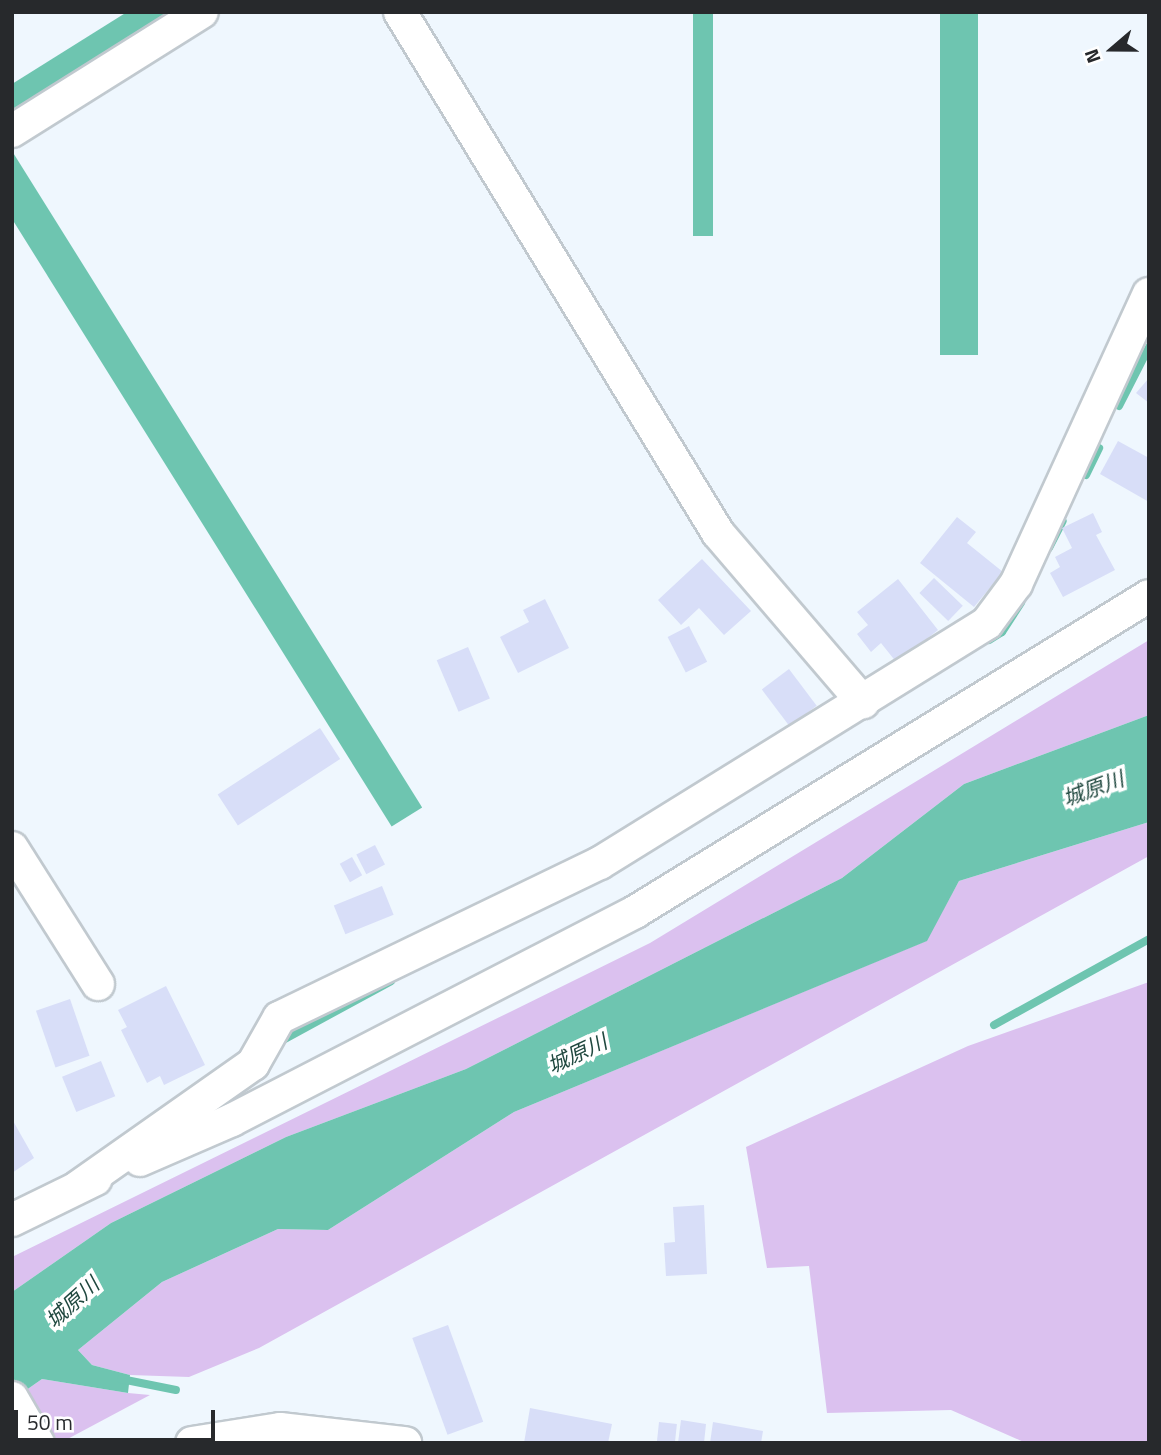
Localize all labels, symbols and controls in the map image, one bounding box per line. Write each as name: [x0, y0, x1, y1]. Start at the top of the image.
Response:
north arrow: [1077, 14, 1147, 84]
text: N: [1076, 45, 1108, 68]
water label: 城原川: [1059, 765, 1127, 811]
water label: 城原川: [543, 1028, 611, 1078]
water label: 城原川: [40, 1272, 104, 1332]
scale bar: [18, 1396, 219, 1440]
text: 50 m: [27, 1406, 73, 1438]

